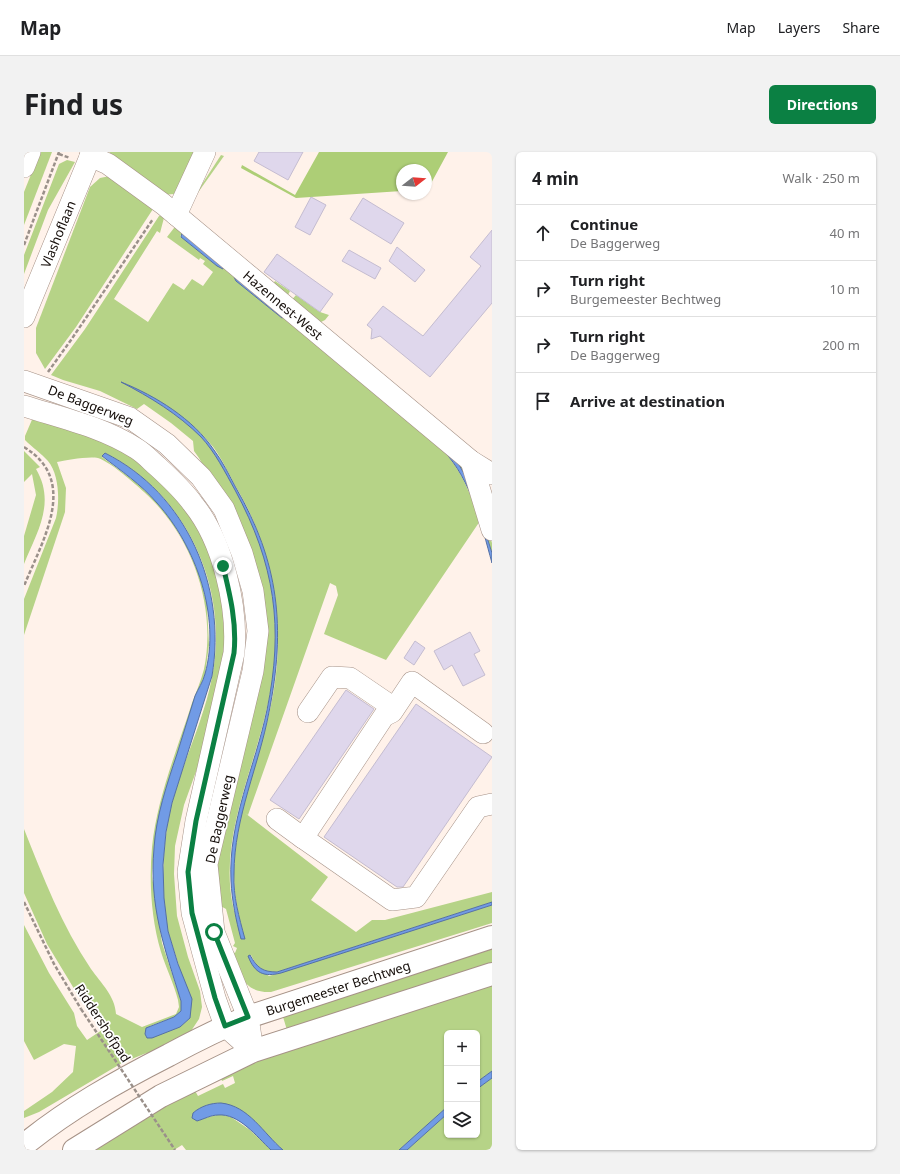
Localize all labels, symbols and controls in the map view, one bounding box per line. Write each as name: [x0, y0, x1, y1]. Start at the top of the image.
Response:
text: Map: [20, 15, 61, 41]
text: Map: [727, 18, 756, 37]
text: Layers: [778, 18, 820, 37]
text: Share: [842, 18, 880, 37]
text: Find us: [24, 85, 123, 123]
button: Directions: [769, 85, 876, 124]
north arrow: [396, 164, 432, 200]
text: 4 min: [532, 167, 579, 190]
text: Walk · 250 m: [782, 169, 860, 187]
street label: Vlashoflaan: [36, 198, 80, 270]
text: Continue: [570, 214, 638, 234]
icon: ahead: [532, 222, 554, 244]
text: 40 m: [830, 224, 860, 242]
text: De Baggerweg: [570, 234, 660, 252]
street label: Hazennest-West: [239, 266, 327, 344]
text: Turn right: [570, 270, 645, 290]
icon: right: [532, 278, 554, 300]
text: 10 m: [830, 280, 860, 298]
text: Burgemeester Bechtweg: [570, 290, 721, 308]
text: Turn right: [570, 326, 645, 346]
icon: right: [532, 334, 554, 356]
text: 200 m: [822, 336, 860, 354]
text: De Baggerweg: [570, 346, 660, 364]
street label: De Baggerweg: [46, 380, 136, 430]
icon: arrive: [532, 390, 554, 412]
text: Arrive at destination: [570, 391, 725, 411]
route end: [214, 557, 232, 575]
street label: De Baggerweg: [201, 773, 237, 865]
route start: [205, 923, 223, 941]
street label: Burgemeester Bechtweg: [263, 956, 413, 1020]
street label: Riddershofpad: [71, 980, 135, 1066]
map controls: [444, 1030, 480, 1138]
button: +: [444, 1030, 480, 1066]
button: −: [444, 1066, 480, 1102]
button: layers: [444, 1102, 480, 1138]

